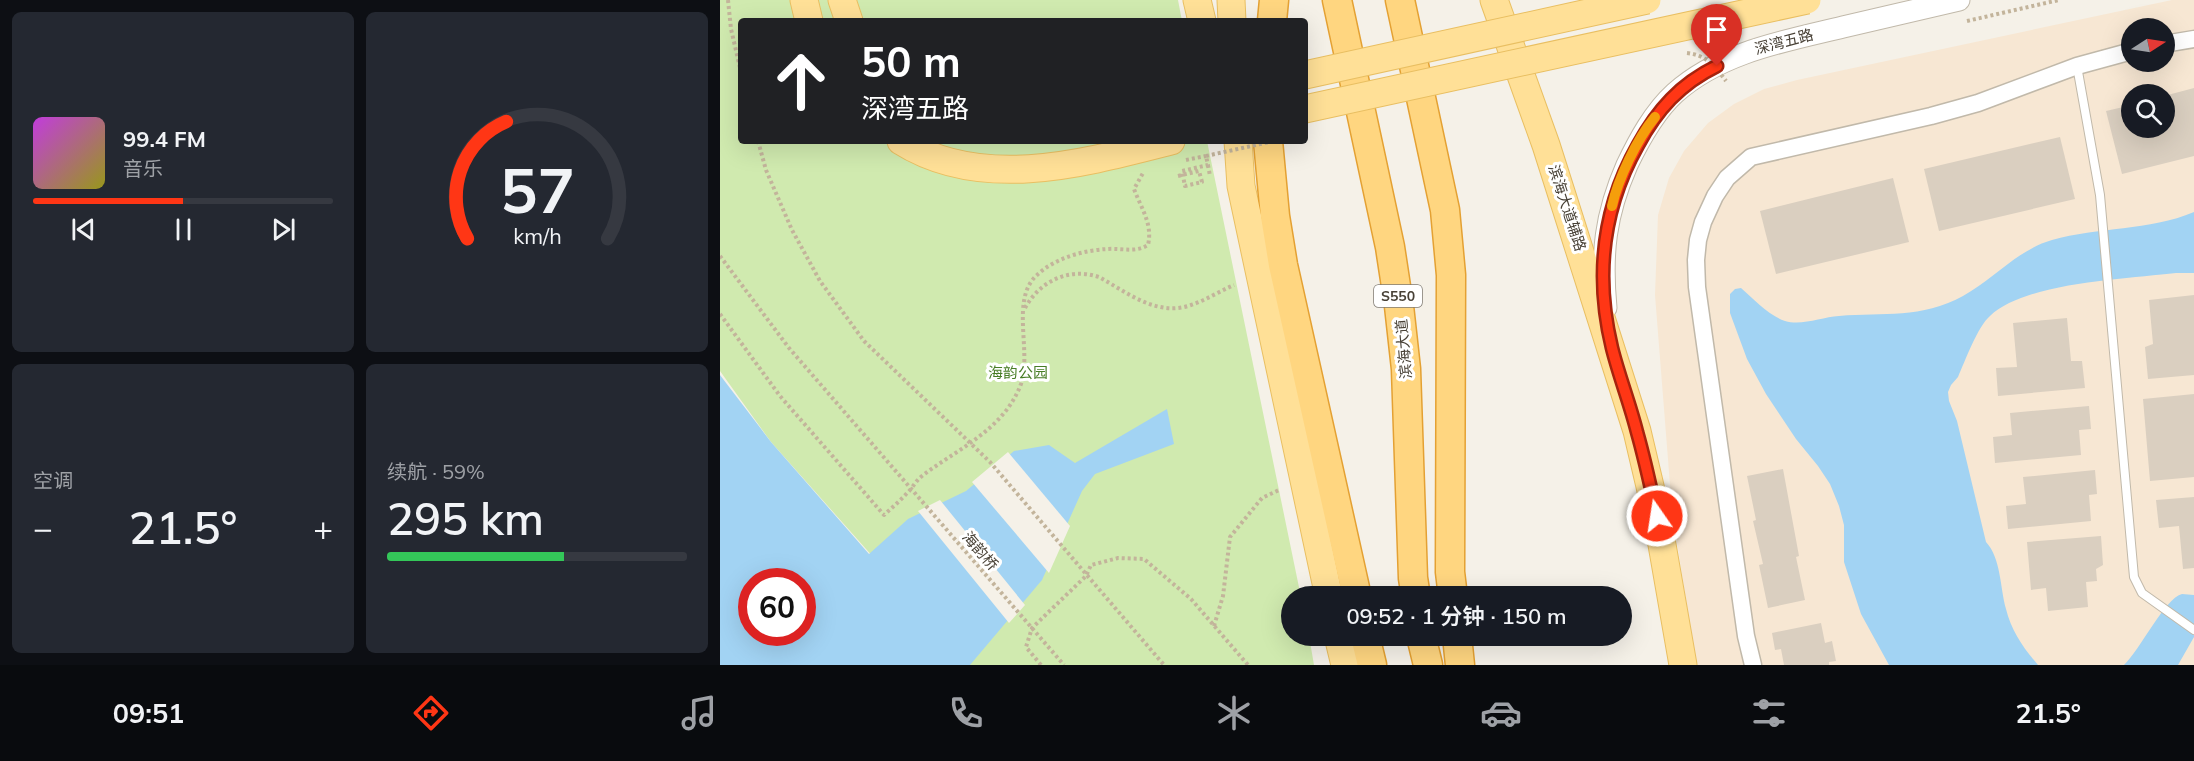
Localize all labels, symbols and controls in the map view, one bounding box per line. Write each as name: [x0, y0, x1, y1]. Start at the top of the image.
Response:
pin: [1691, 4, 1742, 66]
icon: arrive: [1700, 13, 1733, 46]
north arrow: [2121, 18, 2175, 72]
map controls: [2121, 18, 2175, 138]
street label: 深湾五路: [1752, 25, 1815, 58]
text: 50 m: [861, 35, 961, 88]
icon: ahead: [762, 42, 840, 120]
button: search: [2121, 84, 2175, 138]
text: 深湾五路: [861, 91, 969, 125]
text: 99.4 FM: [123, 125, 206, 153]
text: 57: [500, 150, 574, 229]
text: 音乐: [123, 156, 163, 181]
street label: 滨海大道辅路: [1545, 162, 1590, 254]
icon: previous: [67, 213, 100, 246]
icon: pause: [167, 213, 200, 246]
icon: next: [267, 213, 300, 246]
text: km/h: [513, 222, 561, 249]
road number: S550: [1374, 285, 1422, 307]
street label: 滨海大道: [1391, 318, 1416, 380]
park label: 海韵公园: [988, 363, 1048, 382]
text: 续航 · 59%: [387, 459, 485, 484]
text: 空调: [33, 468, 73, 493]
position arrow: [1625, 484, 1689, 548]
text: 295 km: [387, 490, 544, 546]
text: 21.5°: [129, 499, 237, 555]
text: −: [33, 507, 53, 548]
text: +: [313, 507, 333, 548]
street label: 海韵桥: [958, 527, 1002, 574]
speed limit sign: 60: [738, 568, 816, 646]
text: 09:52 · 1 分钟 · 150 m: [1346, 602, 1567, 630]
icon: directions: [410, 692, 452, 734]
icon: music: [678, 692, 720, 734]
icon: phone: [945, 692, 987, 734]
icon: climate: [1213, 692, 1255, 734]
icon: car: [1480, 692, 1522, 734]
icon: filters: [1748, 692, 1790, 734]
text: 09:51: [113, 696, 184, 730]
text: 21.5°: [2016, 696, 2081, 730]

